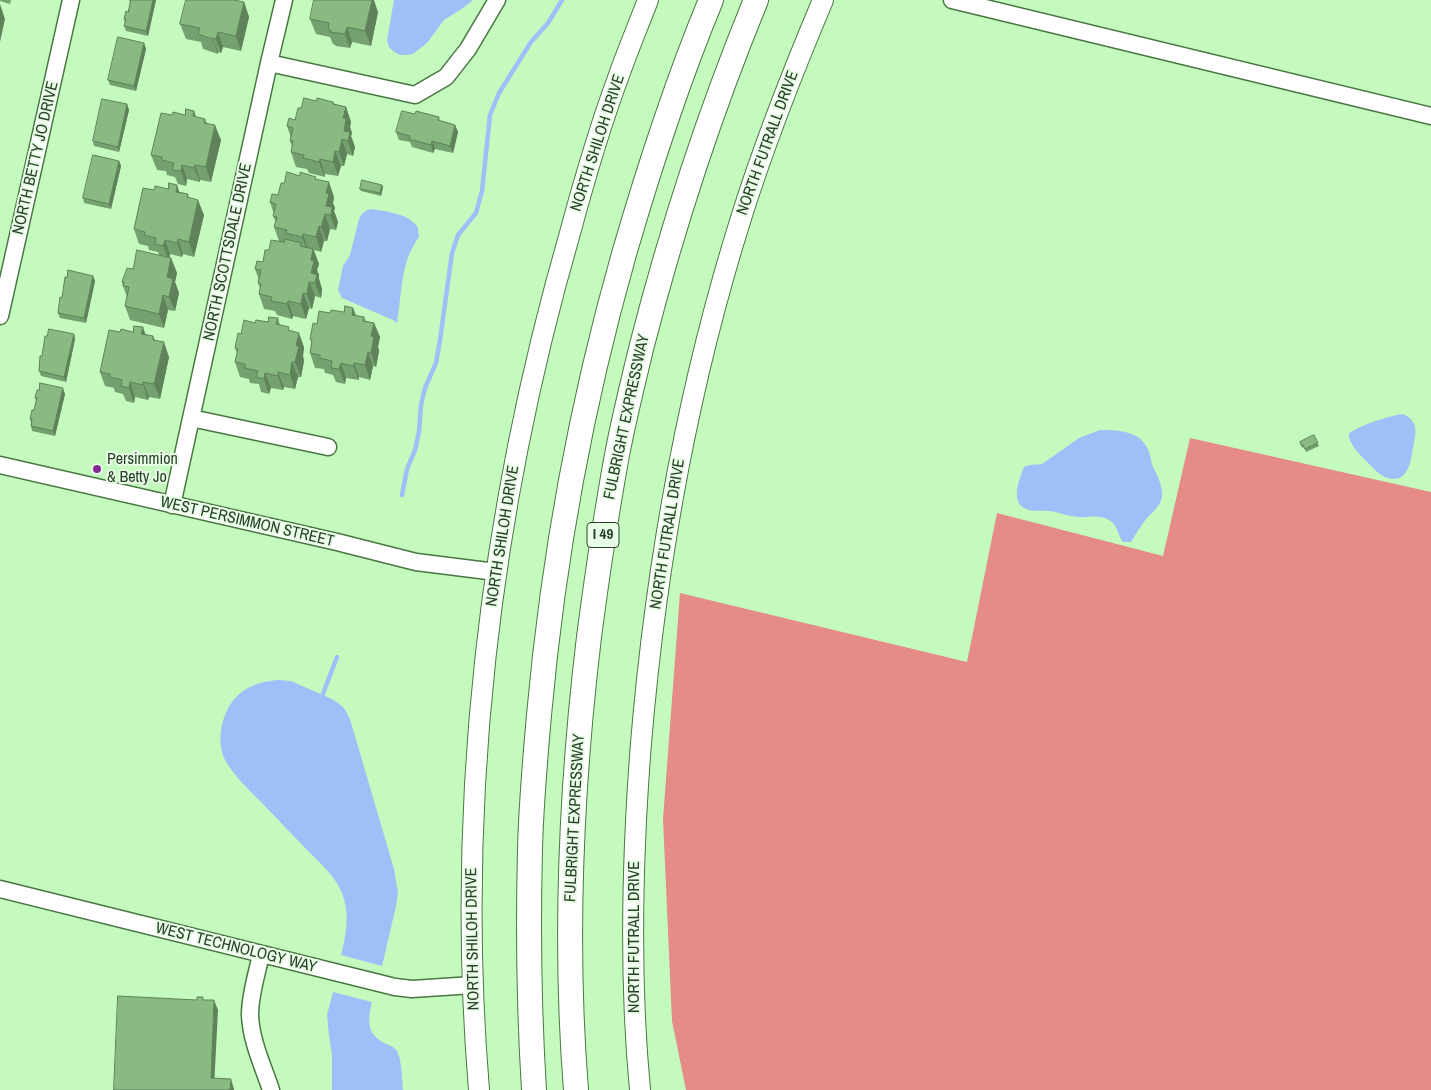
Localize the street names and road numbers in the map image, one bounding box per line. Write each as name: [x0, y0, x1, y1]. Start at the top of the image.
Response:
street label: NORTH FUTRALL DRIVE: [733, 68, 803, 218]
street label: NORTH SHILOH DRIVE: [567, 72, 629, 214]
street label: NORTH BETTY JO DRIVE: [9, 80, 63, 236]
street label: NORTH SCOTTSDALE DRIVE: [200, 161, 256, 343]
street label: FULBRIGHT EXPRESSWAY: [600, 333, 654, 501]
street label: NORTH FUTRALL DRIVE: [647, 457, 689, 611]
street label: NORTH SHILOH DRIVE: [482, 464, 524, 608]
street label: WEST PERSIMMON STREET: [158, 493, 336, 551]
road number: I 49: [587, 522, 619, 548]
street label: FULBRIGHT EXPRESSWAY: [561, 733, 589, 903]
street label: NORTH FUTRALL DRIVE: [625, 861, 645, 1013]
street label: NORTH SHILOH DRIVE: [462, 868, 484, 1010]
street label: WEST TECHNOLOGY WAY: [153, 919, 319, 977]

